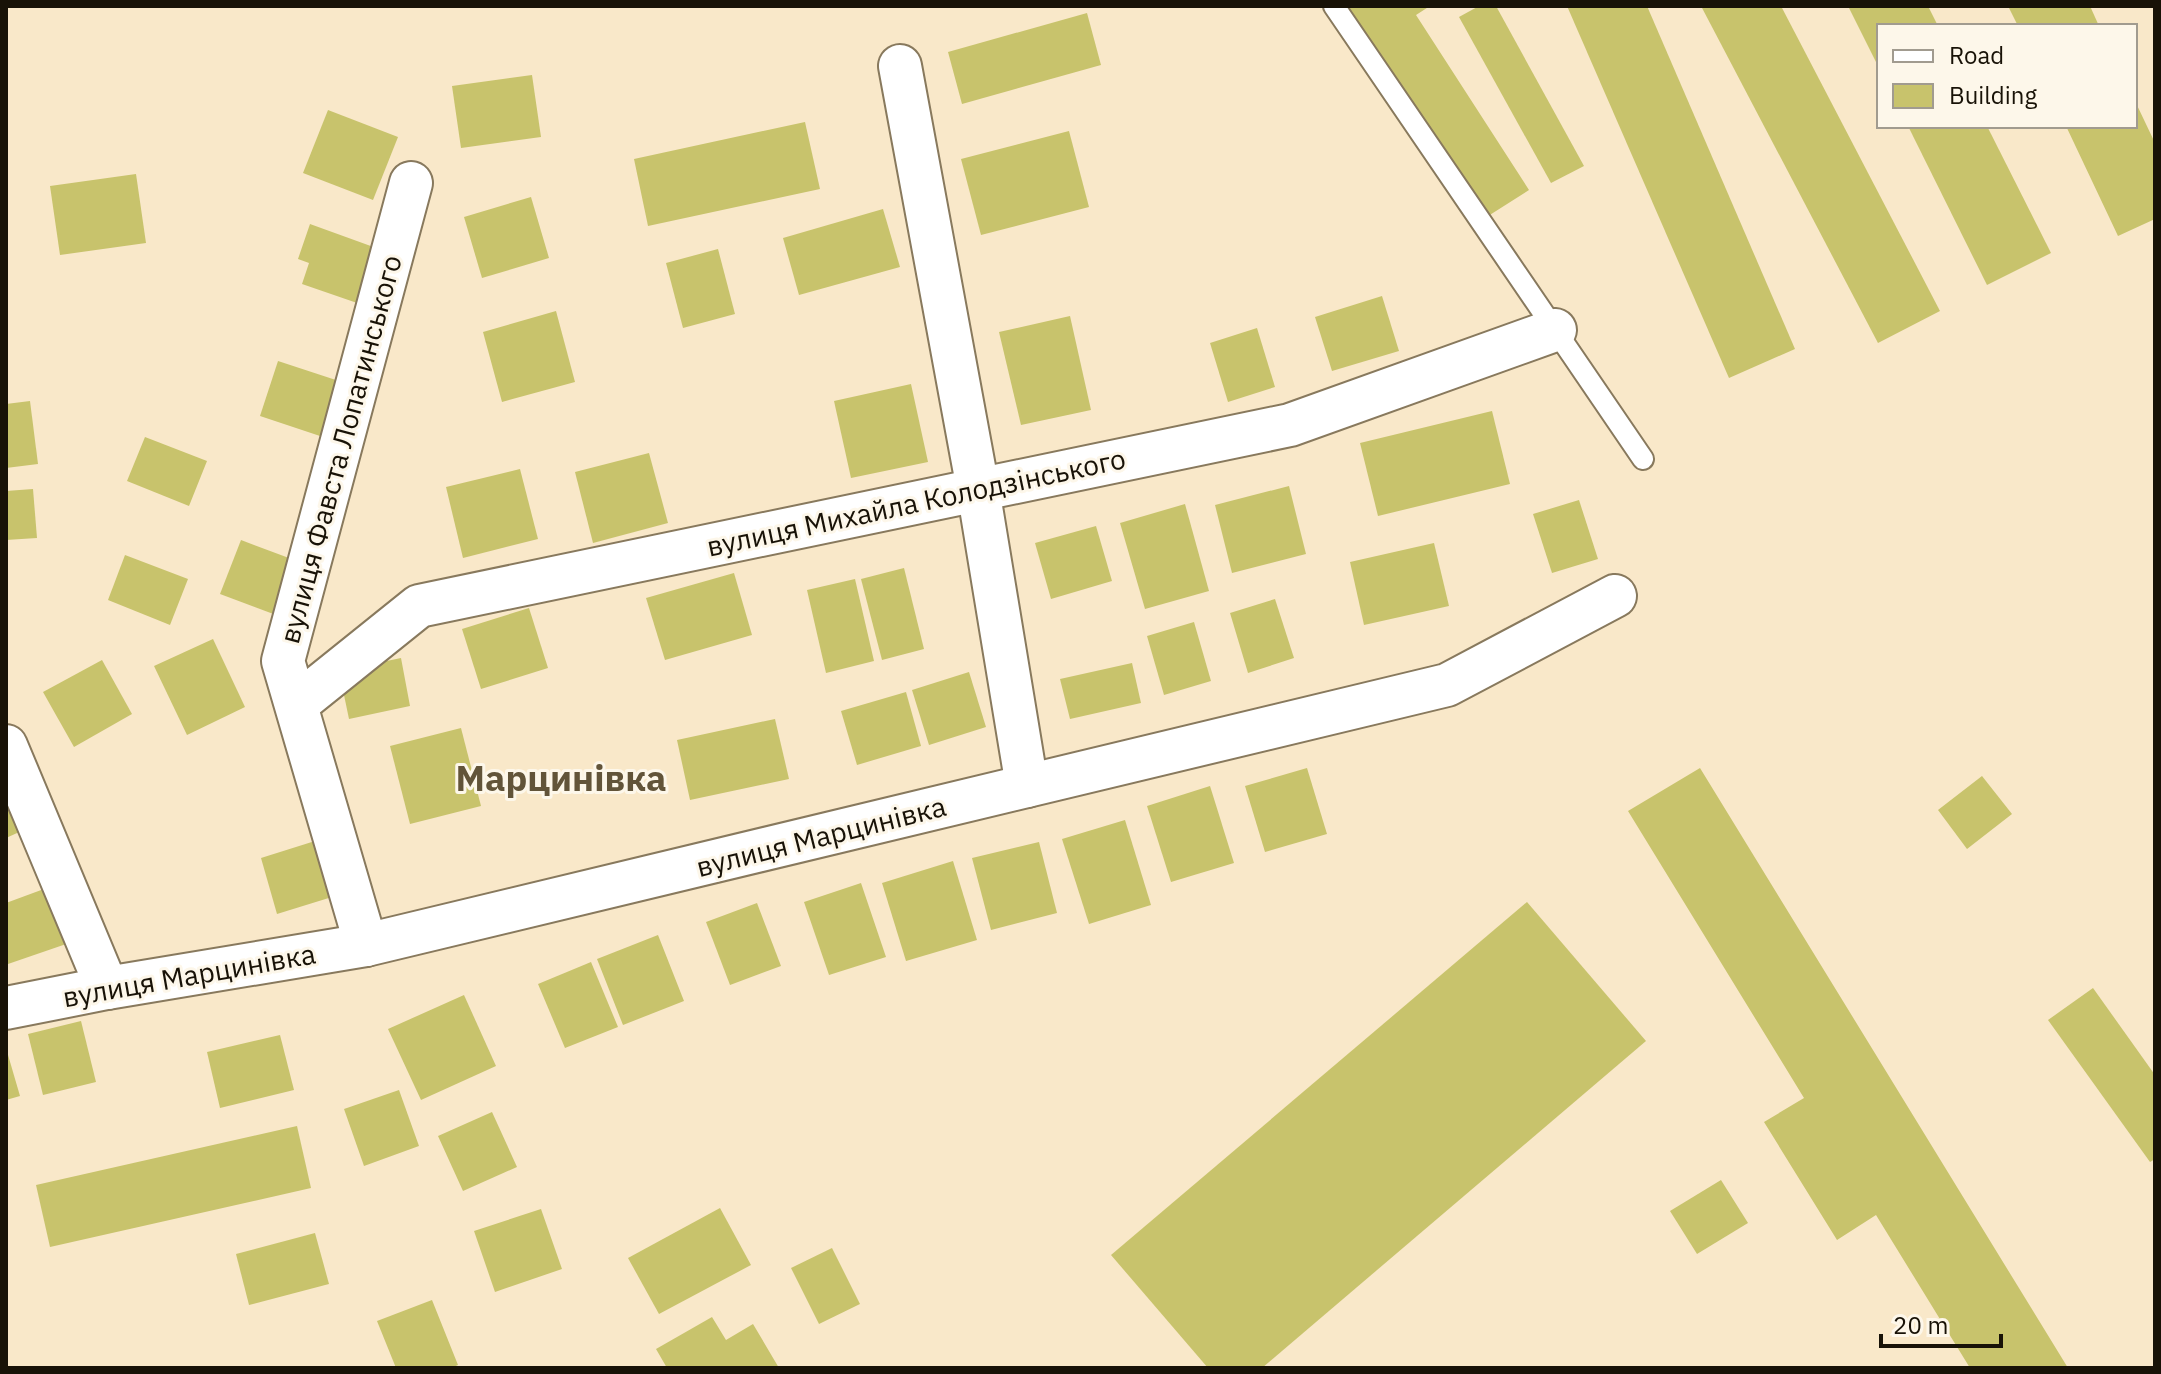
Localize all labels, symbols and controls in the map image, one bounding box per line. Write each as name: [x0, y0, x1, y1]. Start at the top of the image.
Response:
legend: [1877, 24, 2137, 128]
text: Road: [1949, 39, 2004, 71]
text: Building: [1949, 79, 2037, 111]
street label: вулиця Фавста Лопатинського: [270, 251, 410, 647]
street label: вулиця Михайла Колодзінського: [703, 439, 1129, 565]
district label: Марцинівка: [455, 754, 667, 801]
street label: вулиця Марцинівка: [692, 787, 950, 885]
street label: вулиця Марцинівка: [60, 935, 318, 1015]
scale bar: [1881, 1298, 2001, 1348]
text: 20 m: [1893, 1309, 1948, 1341]

